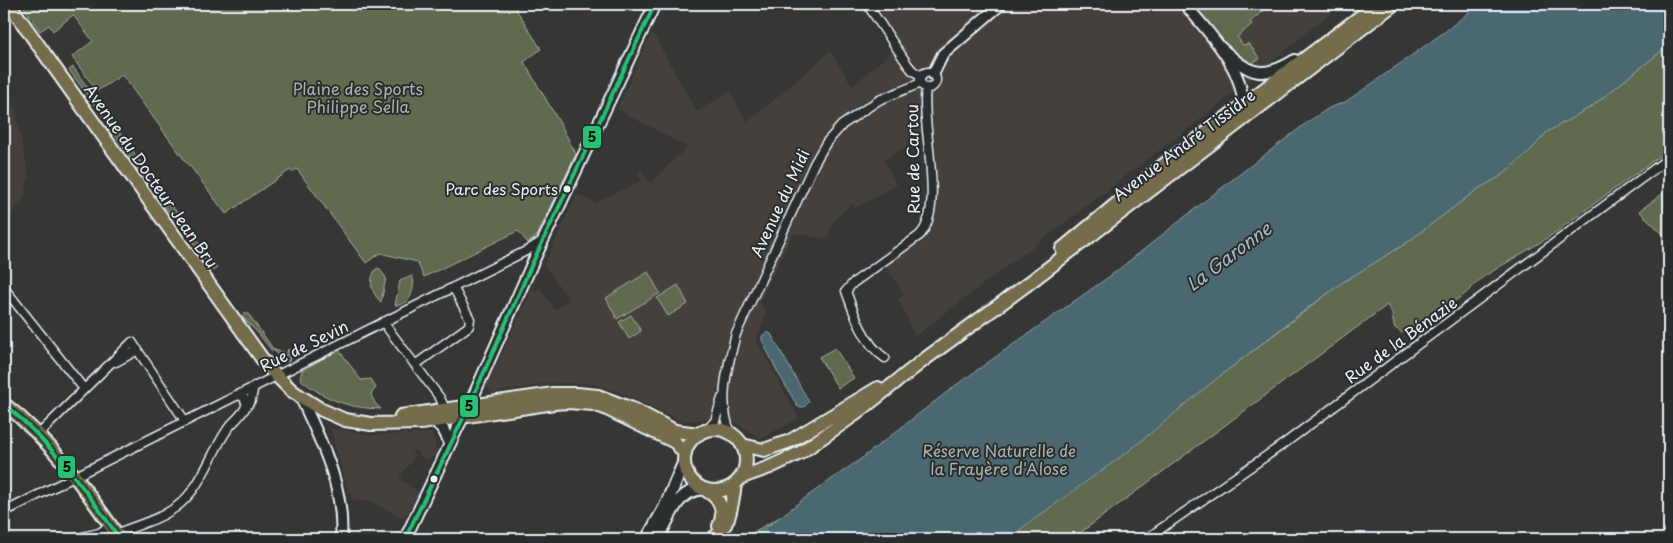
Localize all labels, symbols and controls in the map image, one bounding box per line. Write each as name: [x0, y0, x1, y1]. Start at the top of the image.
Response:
park label: Plaine des Sports Philippe Sella: [293, 76, 423, 118]
street label: Avenue du Docteur Jean Bru: [79, 79, 225, 272]
street label: Avenue André Tissidre: [1107, 83, 1260, 206]
street label: Rue de Cartou: [899, 104, 925, 214]
line badge: 5: [582, 125, 602, 149]
text: 5: [588, 126, 597, 147]
street label: Avenue du Midi: [744, 145, 815, 261]
place label: Parc des Sports: [445, 177, 558, 200]
marker: Parc des Sports: [562, 184, 572, 194]
water label: La Garonne: [1180, 214, 1277, 297]
street label: Rue de la Bénazie: [1339, 290, 1462, 388]
street label: Rue de Sevin: [255, 313, 352, 377]
line badge: 5: [459, 394, 479, 418]
text: 5: [465, 395, 474, 416]
park label: Réserve Naturelle de la Frayère d'Alose: [922, 438, 1076, 480]
line badge: 5: [57, 455, 76, 479]
text: 5: [63, 456, 72, 477]
unlabelled marker: [429, 474, 439, 484]

